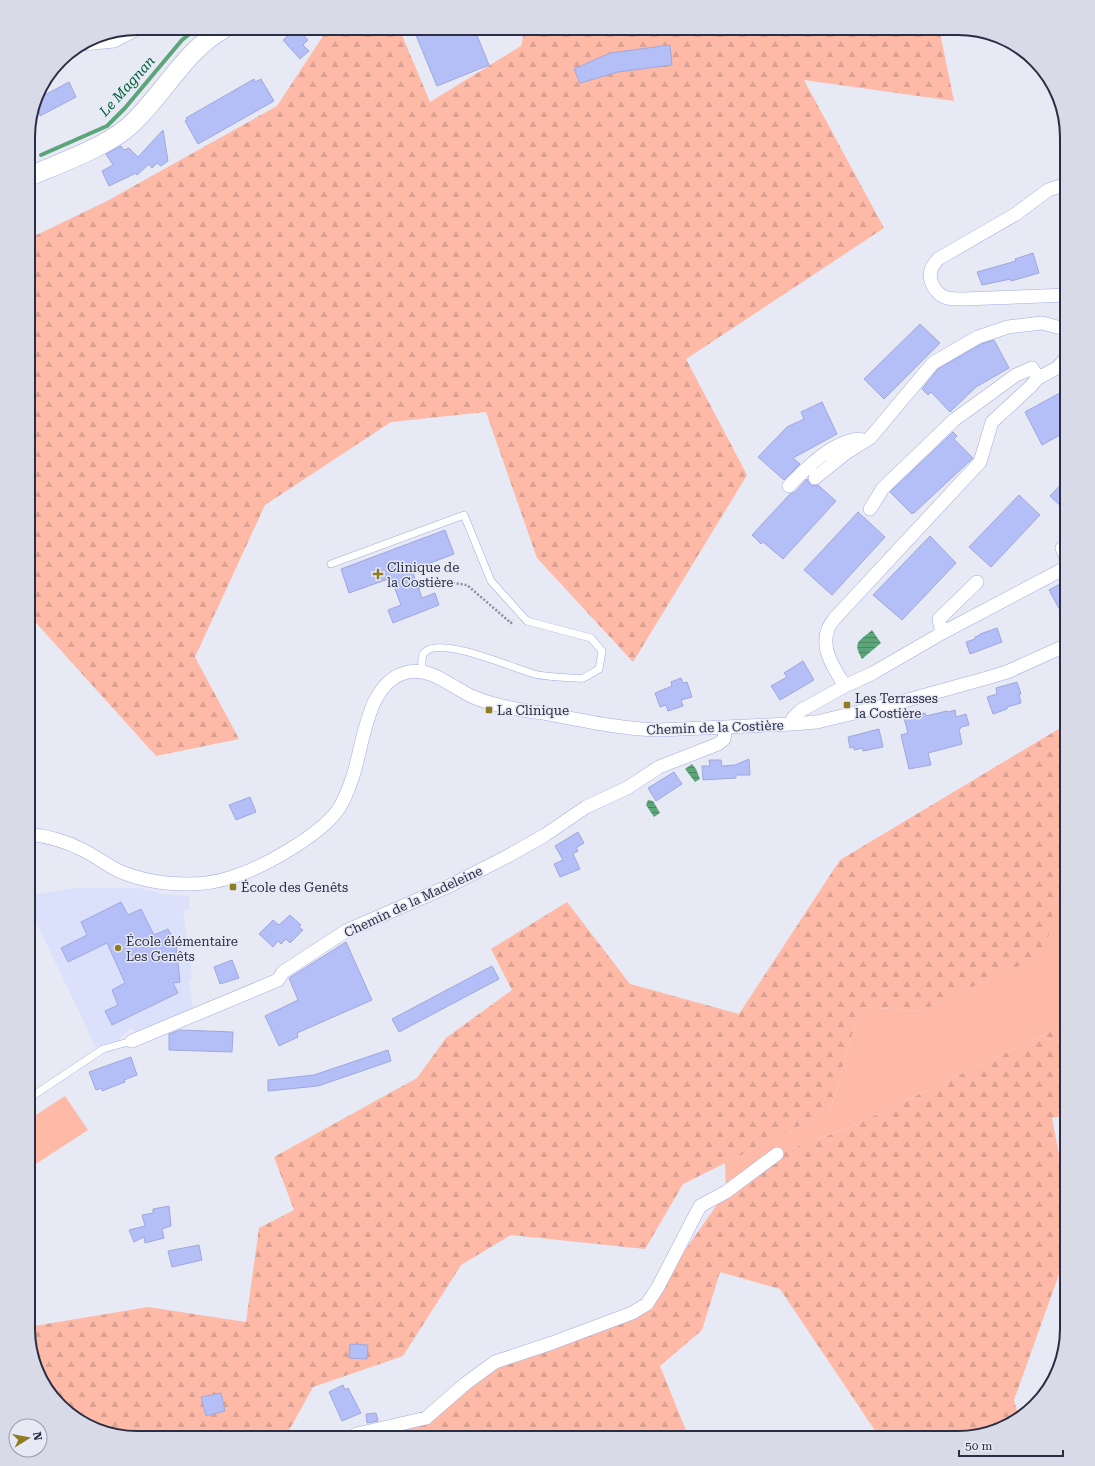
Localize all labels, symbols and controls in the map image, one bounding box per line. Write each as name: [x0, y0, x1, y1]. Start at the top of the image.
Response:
water label: Le Magnan: [95, 52, 158, 120]
place label: Clinique de la Costière: [387, 560, 459, 590]
marker: Clinique de la Costière: [372, 568, 384, 580]
place label: Les Terrasses la Costière: [855, 691, 938, 721]
marker: Les Terrasses la Costière: [842, 700, 852, 710]
place label: La Clinique: [497, 703, 569, 718]
marker: La Clinique: [484, 705, 494, 715]
street label: Chemin de la Costière: [646, 718, 784, 737]
street label: Chemin de la Madeleine: [342, 863, 485, 940]
place label: École des Genêts: [241, 879, 348, 895]
marker: École des Genêts: [228, 882, 238, 892]
place label: École élémentaire Les Genêts: [126, 933, 238, 964]
marker: École élémentaire Les Genêts: [113, 943, 123, 953]
north arrow: [8, 1418, 48, 1458]
text: N: [30, 1431, 45, 1442]
scale bar: [959, 1432, 1063, 1458]
text: 50 m: [965, 1439, 992, 1453]

